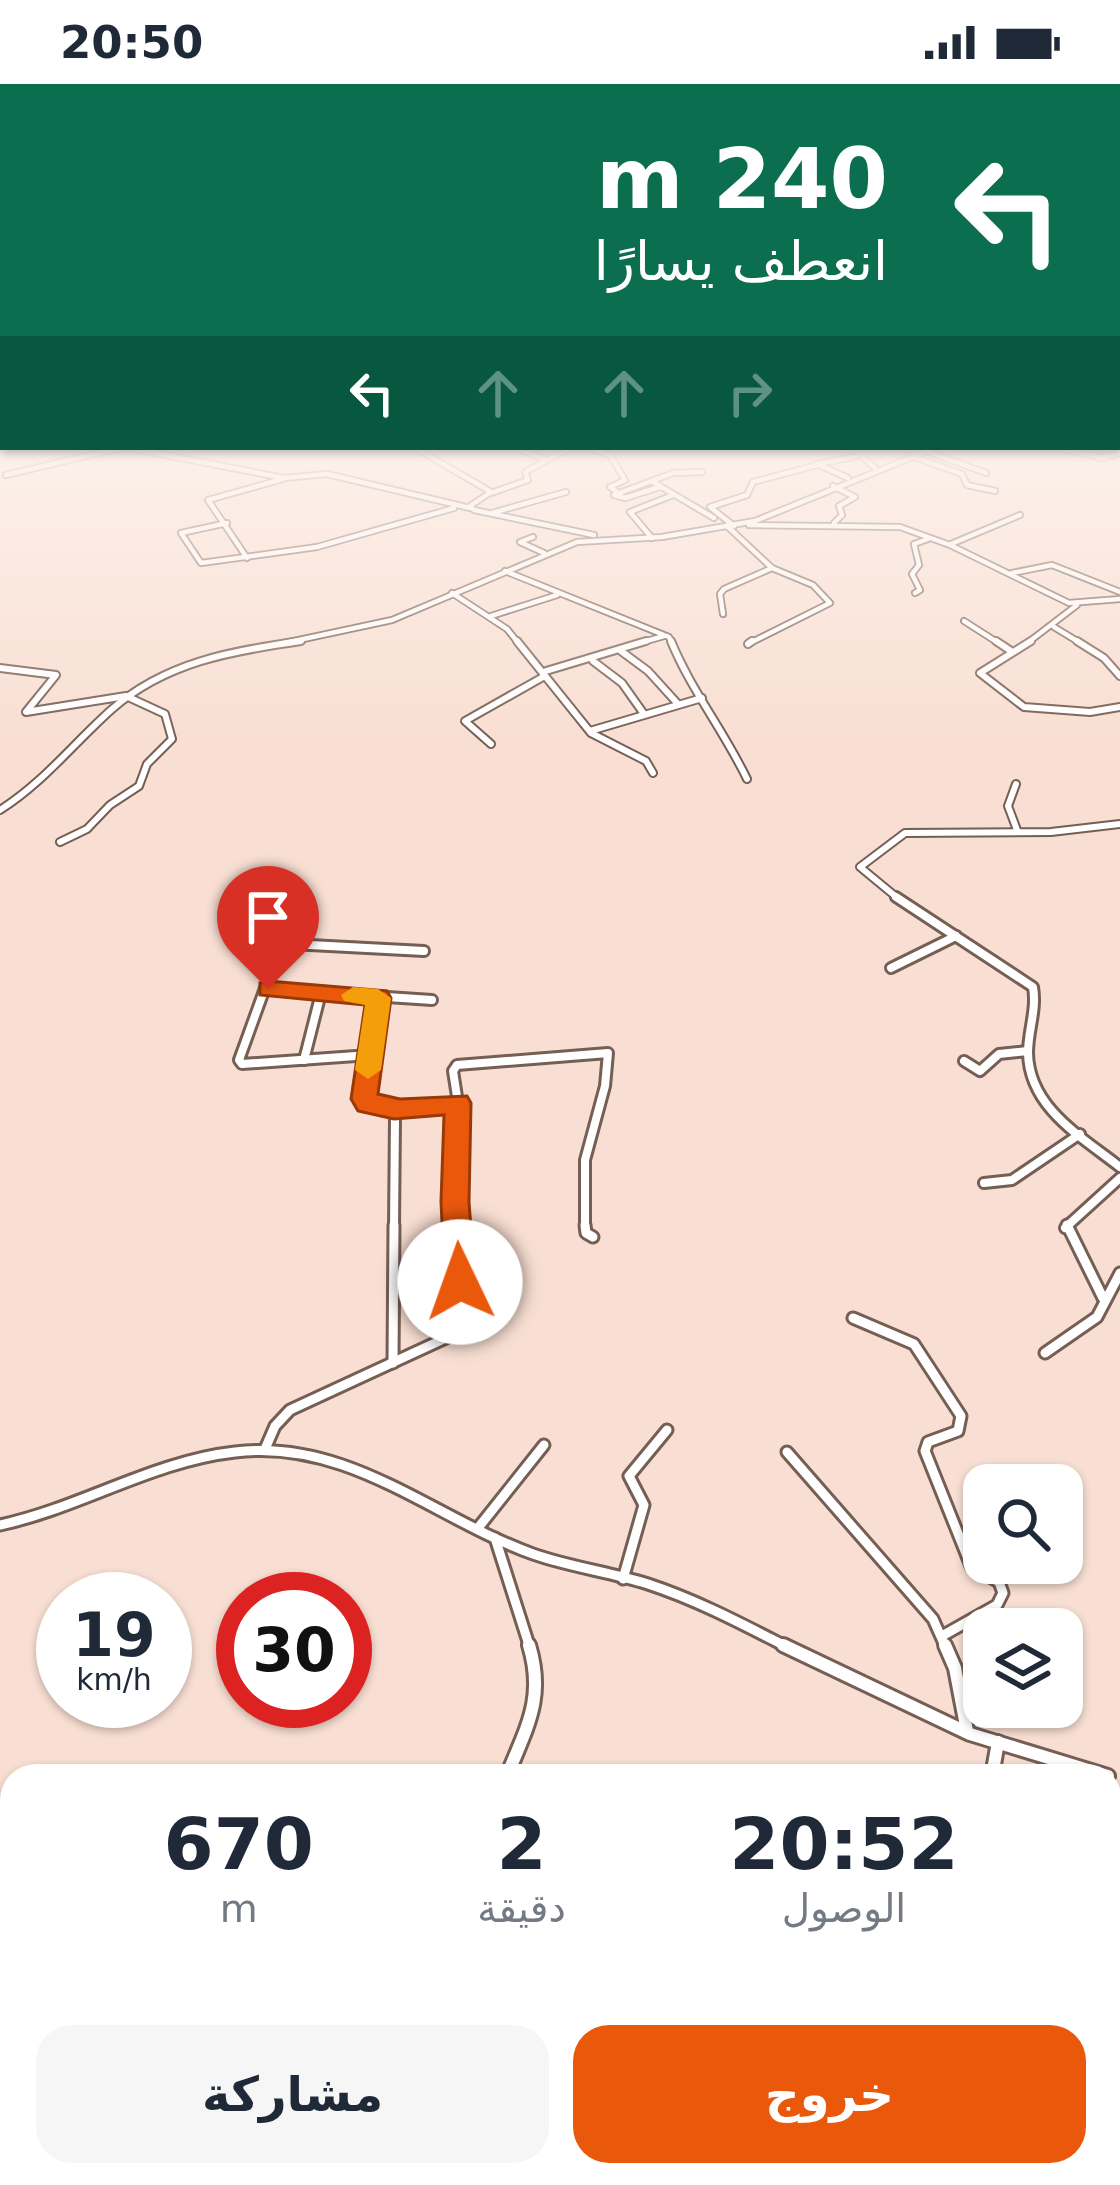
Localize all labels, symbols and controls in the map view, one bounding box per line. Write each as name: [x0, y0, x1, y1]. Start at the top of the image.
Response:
text: 20:50: [60, 16, 203, 69]
text: 240 m: [596, 130, 888, 228]
icon: left: [930, 132, 1086, 288]
text: انعطف يسارًا: [594, 230, 888, 293]
icon: left: [339, 360, 405, 426]
icon: ahead: [465, 360, 531, 426]
icon: ahead: [591, 360, 657, 426]
icon: right: [717, 360, 783, 426]
pin: [217, 866, 319, 989]
icon: arrive: [235, 884, 301, 950]
position arrow: [397, 1219, 523, 1345]
map controls: [963, 1464, 1083, 1728]
button: search: [963, 1464, 1083, 1584]
speed limit sign: 30: [216, 1572, 372, 1728]
text: 19: [72, 1600, 156, 1670]
button: layers: [963, 1608, 1083, 1728]
text: km/h: [76, 1662, 152, 1697]
text: 670: [164, 1802, 314, 1886]
text: 2: [497, 1802, 547, 1886]
text: 20:52: [729, 1802, 958, 1886]
text: m: [220, 1886, 258, 1931]
text: دقيقة: [477, 1886, 566, 1931]
text: الوصول: [782, 1886, 906, 1931]
button: مشاركة: [36, 2025, 549, 2163]
button: خروج: [573, 2025, 1086, 2163]

